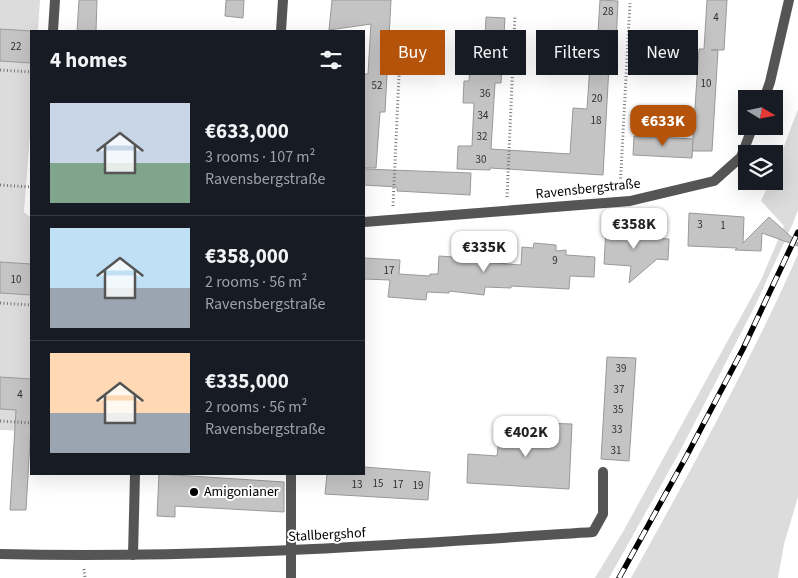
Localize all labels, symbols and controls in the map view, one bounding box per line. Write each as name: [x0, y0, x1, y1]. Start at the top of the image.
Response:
house number: 28: [603, 4, 614, 19]
house number: 4: [713, 10, 719, 25]
chip: Buy: [380, 30, 445, 75]
chip: Rent: [455, 30, 526, 75]
chip: Filters: [536, 30, 618, 75]
chip: New: [628, 30, 698, 75]
house number: 22: [11, 39, 21, 54]
text: 4 homes: [50, 45, 127, 75]
icon: filters: [317, 46, 345, 74]
house number: 10: [701, 76, 711, 91]
house number: 52: [372, 78, 382, 93]
house number: 36: [480, 86, 491, 101]
north arrow: [738, 90, 782, 135]
map controls: [738, 90, 783, 190]
house number: 20: [592, 91, 602, 106]
pin: €633K: [628, 104, 698, 147]
house number: 34: [478, 108, 489, 123]
text: €633K: [641, 110, 685, 132]
house number: 18: [591, 113, 602, 128]
text: €633,000: [205, 116, 289, 146]
icon: home: [90, 123, 150, 183]
house number: 32: [477, 129, 487, 144]
button: layers: [738, 145, 783, 190]
text: 3 rooms · 107 m²: [205, 146, 315, 168]
house number: 30: [476, 152, 486, 167]
text: Ravensbergstraße: [205, 168, 325, 190]
street label: Ravensbergstraße: [535, 174, 641, 204]
pin: €358K: [599, 208, 669, 250]
text: €358K: [612, 213, 656, 235]
house number: 3: [697, 217, 703, 232]
house number: 1: [720, 218, 726, 233]
pin: €335K: [449, 230, 519, 273]
text: €335K: [462, 236, 506, 258]
text: €358,000: [205, 241, 289, 271]
icon: home: [90, 248, 150, 308]
house number: 9: [552, 253, 558, 268]
house number: 17: [384, 263, 394, 278]
text: 2 rooms · 56 m²: [205, 271, 307, 293]
house number: 10: [11, 272, 21, 287]
text: Ravensbergstraße: [205, 293, 325, 315]
house number: 39: [616, 361, 626, 376]
text: €335,000: [205, 366, 289, 396]
icon: home: [90, 373, 150, 433]
house number: 37: [614, 382, 624, 397]
house number: 4: [17, 387, 23, 402]
text: 2 rooms · 56 m²: [205, 396, 307, 418]
house number: 35: [613, 402, 623, 417]
pin: €402K: [491, 416, 561, 458]
text: Ravensbergstraße: [205, 418, 325, 440]
text: €402K: [504, 421, 548, 443]
house number: 33: [612, 422, 622, 437]
house number: 31: [611, 443, 621, 458]
house number: 15: [373, 476, 383, 491]
house number: 13: [352, 477, 362, 492]
house number: 17: [393, 477, 403, 492]
house number: 19: [413, 478, 423, 493]
place label: Amigonianer: [204, 482, 279, 502]
marker: Amigonianer: [188, 486, 200, 498]
street label: Stallbergshof: [288, 523, 367, 547]

